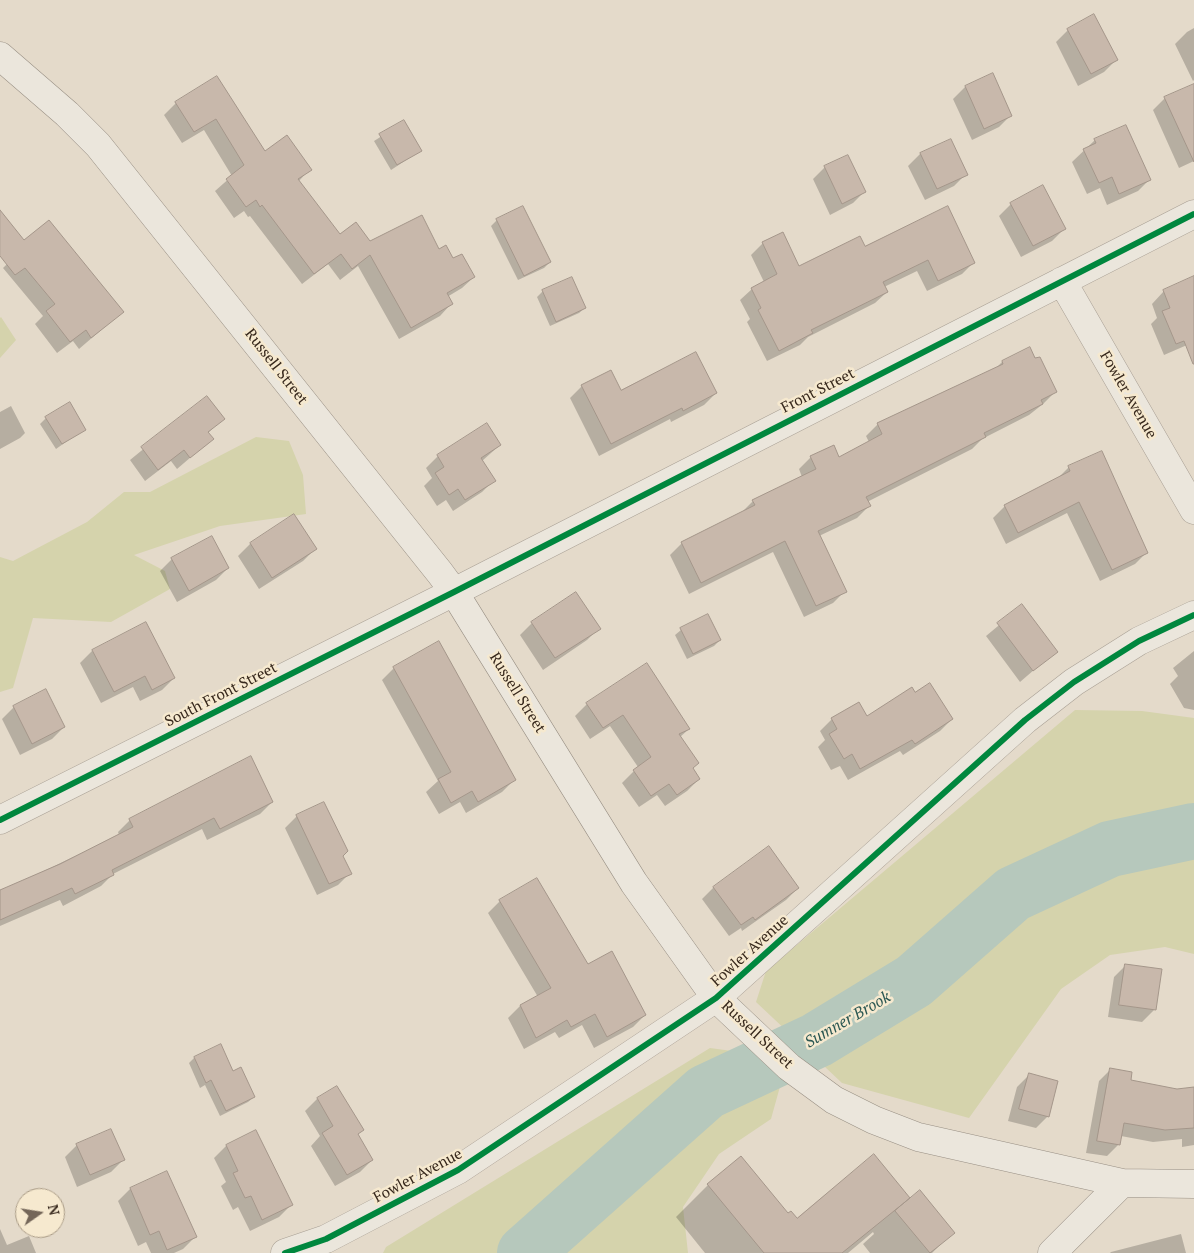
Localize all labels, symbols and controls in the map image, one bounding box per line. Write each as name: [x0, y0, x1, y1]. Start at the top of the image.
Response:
street label: Russell Street: [241, 325, 311, 409]
street label: Fowler Avenue: [1096, 348, 1160, 442]
street label: Front Street: [778, 365, 858, 417]
street label: Russell Street: [485, 649, 549, 737]
street label: South Front Street: [162, 659, 280, 731]
street label: Fowler Avenue: [708, 912, 792, 990]
water label: Sumner Brook: [802, 988, 894, 1052]
street label: Russell Street: [717, 997, 797, 1073]
street label: Fowler Avenue: [371, 1145, 465, 1207]
north arrow: [15, 1188, 65, 1238]
text: N: [44, 1202, 65, 1217]

